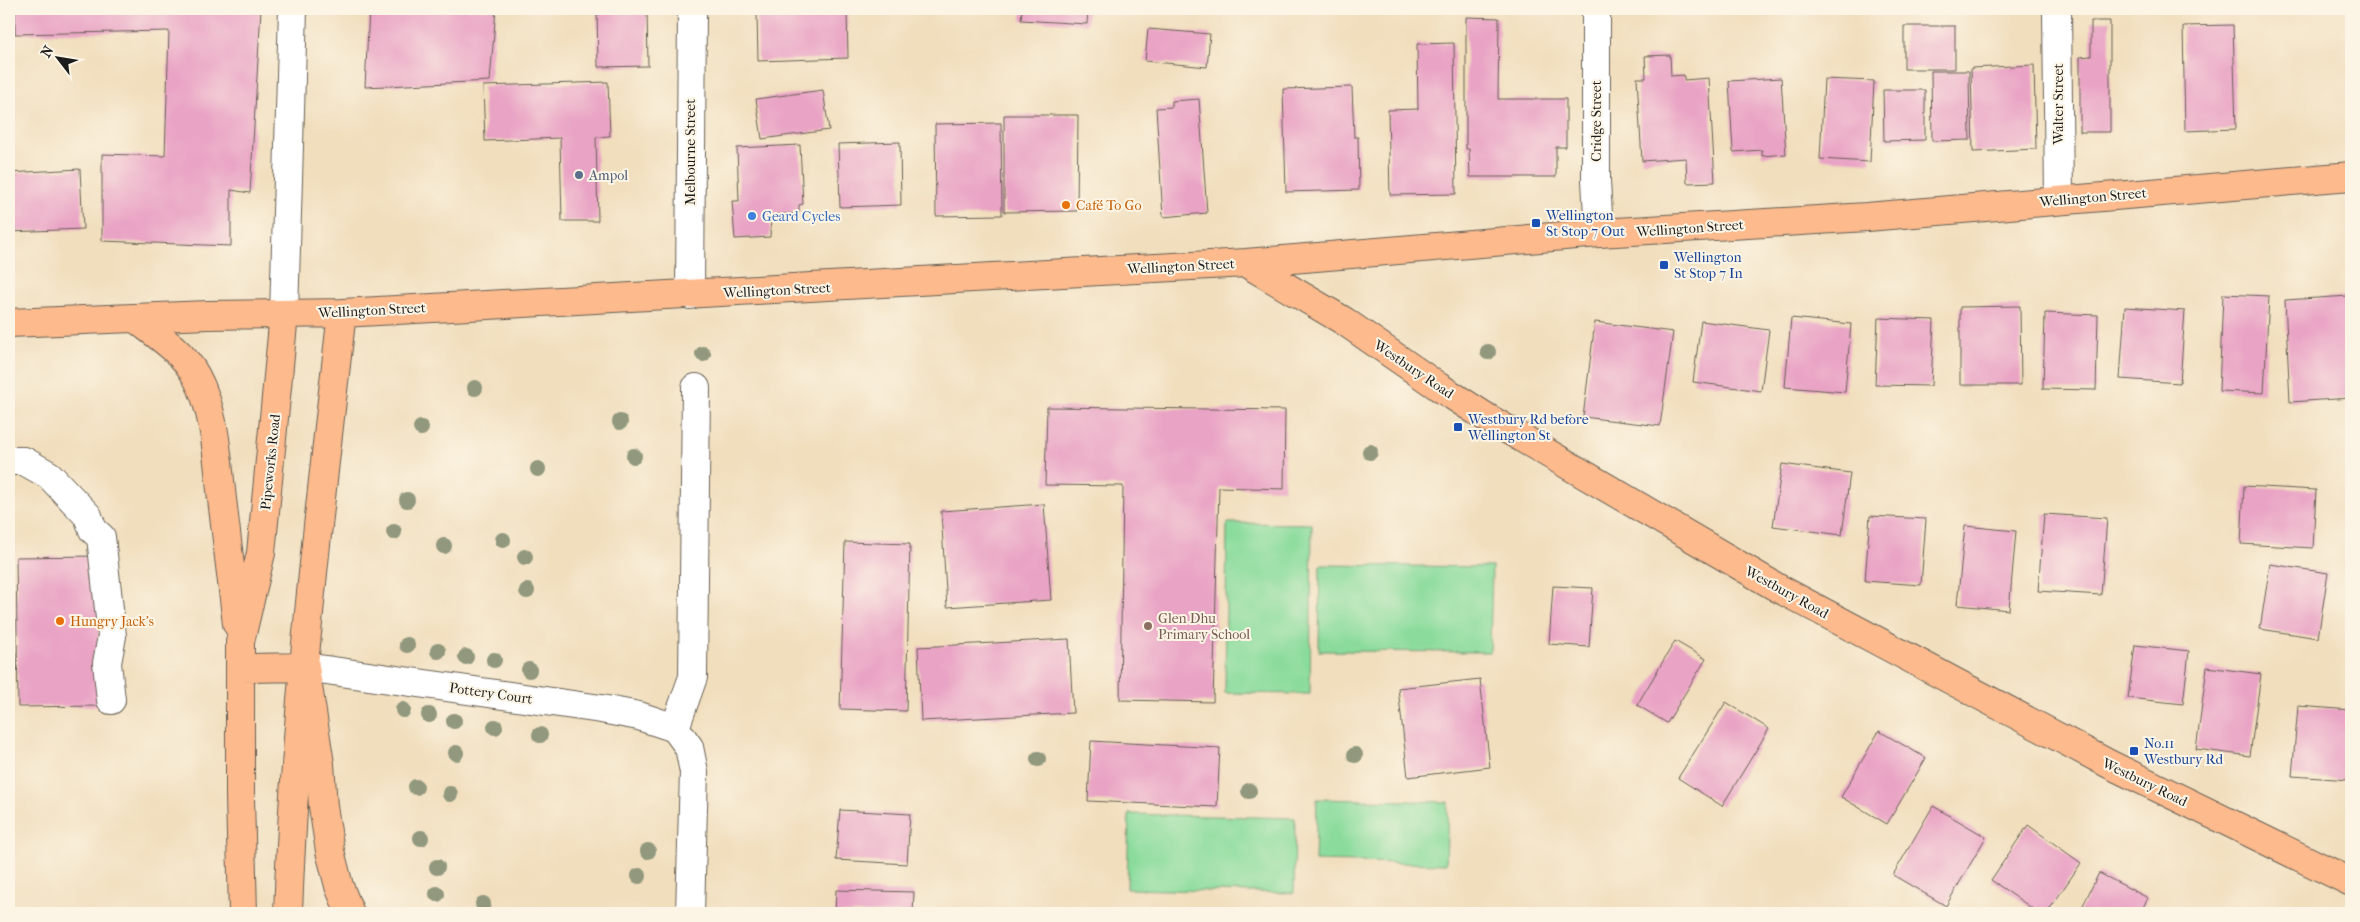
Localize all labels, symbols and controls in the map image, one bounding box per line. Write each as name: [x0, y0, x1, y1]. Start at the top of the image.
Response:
north arrow: [32, 32, 82, 82]
text: N: [37, 42, 58, 60]
street label: Walter Street: [2050, 64, 2067, 145]
street label: Cridge Street: [1588, 80, 1605, 162]
street label: Melbourne Street: [682, 99, 699, 205]
place label: Ampol: [588, 167, 628, 184]
marker: Ampol: [573, 169, 585, 181]
street label: Wellington Street: [2038, 184, 2147, 211]
place label: Café To Go: [1076, 197, 1142, 214]
marker: Café To Go: [1060, 199, 1072, 211]
place label: Wellington St Stop 7 Out: [1545, 207, 1625, 240]
place label: Geard Cycles: [762, 208, 840, 225]
marker: Geard Cycles: [746, 210, 758, 222]
street label: Wellington Street: [1635, 216, 1744, 241]
marker: Wellington St Stop 7 Out: [1530, 217, 1542, 229]
place label: Wellington St Stop 7 In: [1673, 249, 1743, 282]
street label: Wellington Street: [1126, 255, 1235, 278]
marker: Wellington St Stop 7 In: [1658, 259, 1670, 271]
street label: Wellington Street: [722, 279, 831, 302]
street label: Wellington Street: [317, 299, 426, 322]
street label: Westbury Road: [1370, 336, 1457, 403]
place label: Westbury Rd before Wellington St: [1467, 411, 1589, 444]
street label: Pipeworks Road: [257, 413, 284, 511]
marker: Westbury Rd before Wellington St: [1452, 421, 1464, 433]
street label: Westbury Road: [1741, 562, 1832, 623]
place label: Glen Dhu Primary School: [1158, 610, 1250, 643]
place label: Hungry Jack's: [70, 613, 154, 630]
marker: Hungry Jack's: [54, 615, 66, 627]
marker: Glen Dhu Primary School: [1142, 620, 1154, 632]
street label: Pottery Court: [448, 679, 534, 708]
place label: No.11 Westbury Rd: [2143, 735, 2224, 768]
marker: No.11 Westbury Rd: [2128, 745, 2140, 757]
street label: Westbury Road: [2099, 754, 2190, 811]

